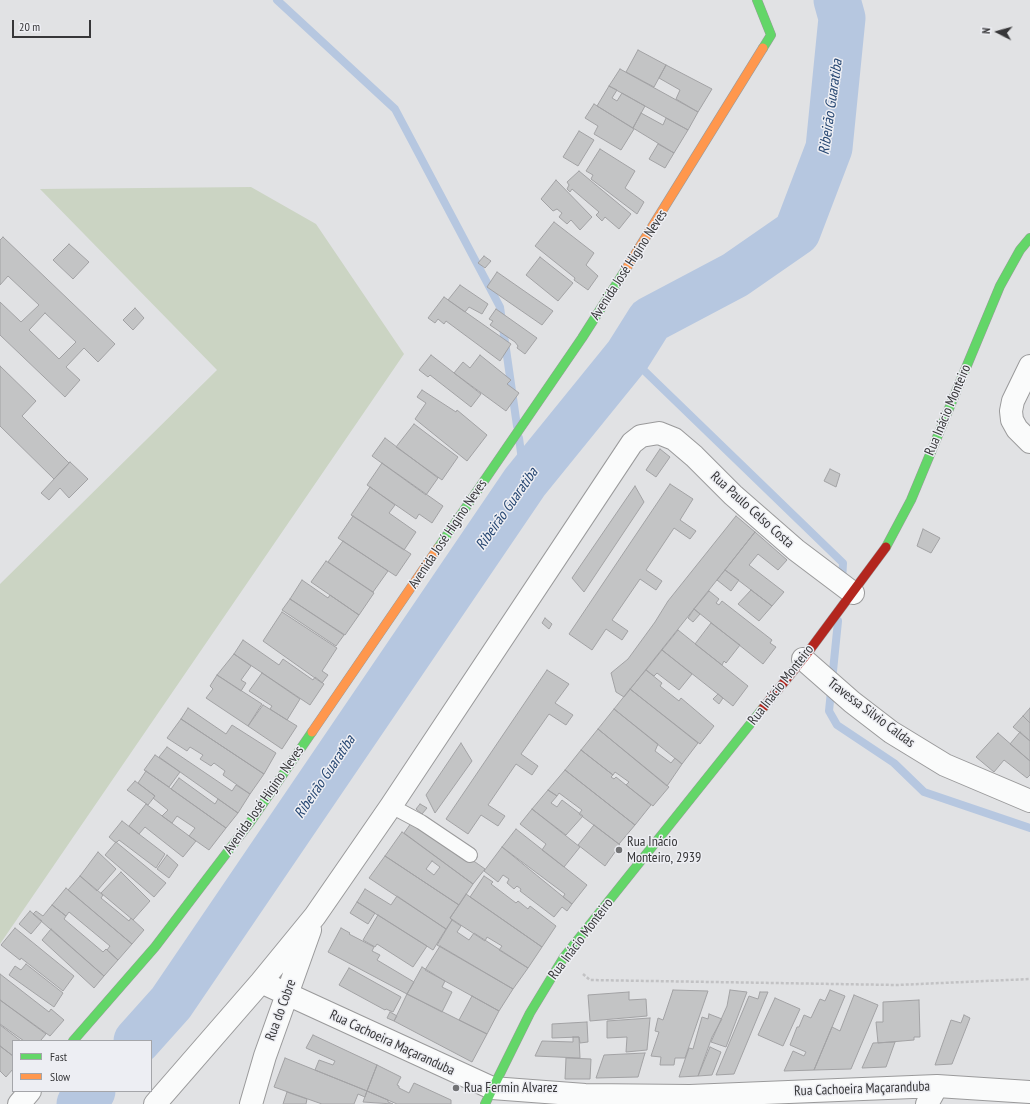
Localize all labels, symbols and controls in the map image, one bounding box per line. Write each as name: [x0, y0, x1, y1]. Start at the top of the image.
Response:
scale bar: [14, 12, 93, 38]
north arrow: [978, 12, 1018, 52]
text: 20 m: [19, 19, 40, 34]
text: N: [979, 27, 993, 34]
water label: Ribeirão Guaratiba: [815, 58, 847, 156]
street label: Avenida José Higino Neves: [587, 207, 671, 323]
street label: Rua Inácio Monteiro: [921, 362, 975, 458]
water label: Ribeirão Guaratiba: [472, 464, 542, 554]
street label: Rua Paulo Celso Costa: [707, 468, 797, 552]
street label: Avenida José Higino Neves: [405, 476, 491, 592]
street label: Rua Inácio Monteiro: [745, 642, 817, 728]
street label: Travessa Silvio Caldas: [824, 675, 918, 751]
water label: Ribeirão Guaratiba: [291, 732, 359, 822]
street label: Avenida José Higino Neves: [220, 743, 308, 857]
place label: Rua Inácio Monteiro, 2939: [627, 834, 701, 866]
marker: Rua Inácio Monteiro, 2939: [614, 845, 624, 855]
street label: Rua Inácio Monteiro: [545, 895, 617, 983]
street label: Rua do Cobre: [262, 977, 300, 1043]
street label: Rua Cachoeira Maçaranduba: [327, 1007, 457, 1079]
legend: [12, 1040, 152, 1092]
text: Fast: [50, 1049, 67, 1064]
text: Slow: [50, 1069, 70, 1084]
street label: Rua Cachoeira Maçaranduba: [794, 1078, 930, 1100]
place label: Rua Fermin Alvarez: [464, 1080, 557, 1096]
marker: Rua Fermin Alvarez: [451, 1083, 461, 1093]

